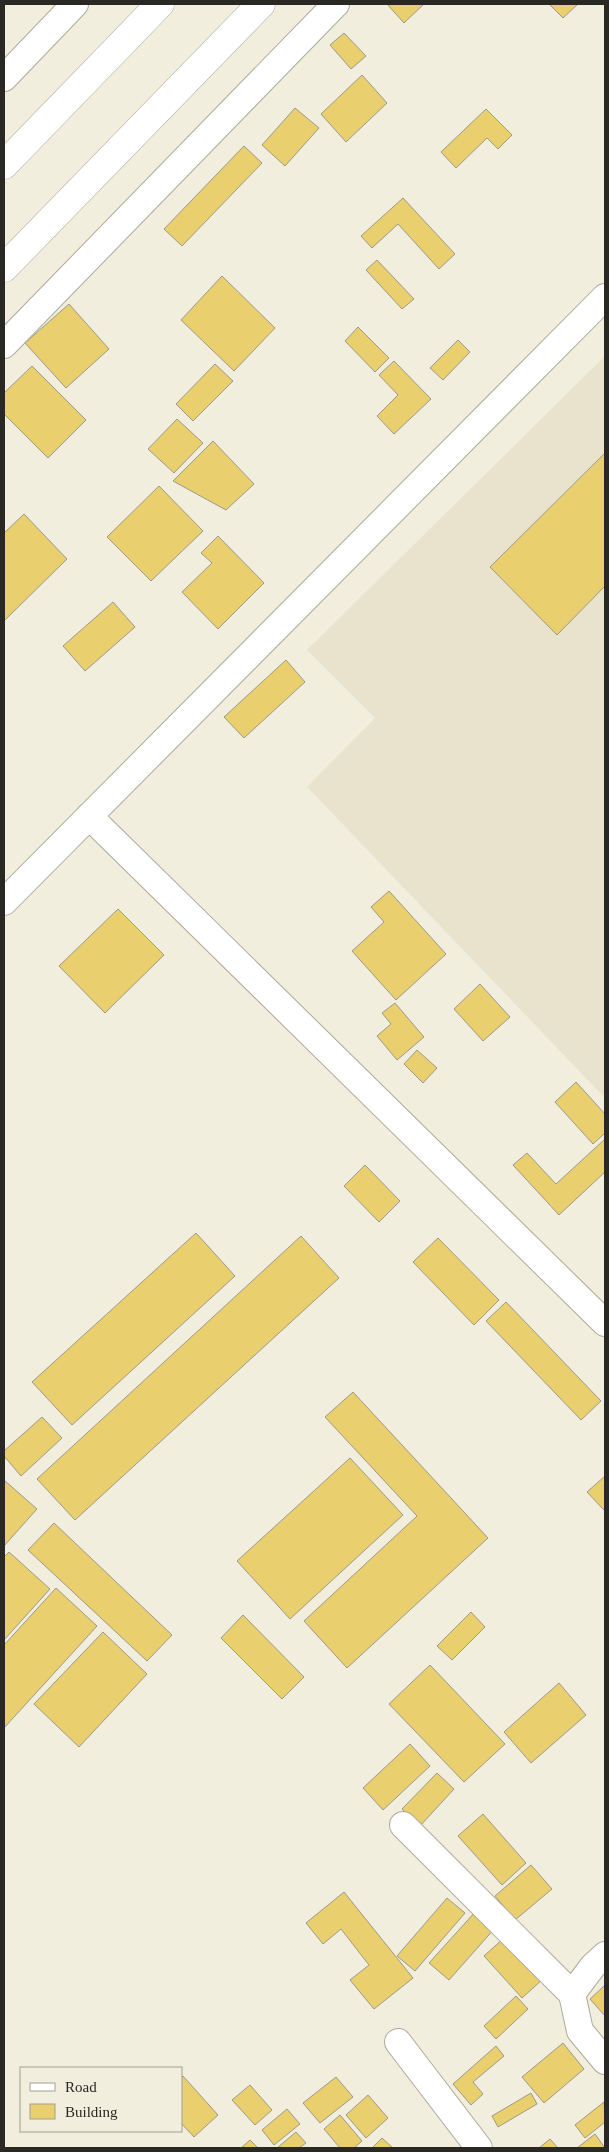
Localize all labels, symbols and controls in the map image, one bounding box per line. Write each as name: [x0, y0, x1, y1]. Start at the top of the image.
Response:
legend: [20, 2067, 182, 2132]
text: Road: [65, 2079, 97, 2095]
text: Building: [65, 2104, 118, 2120]

